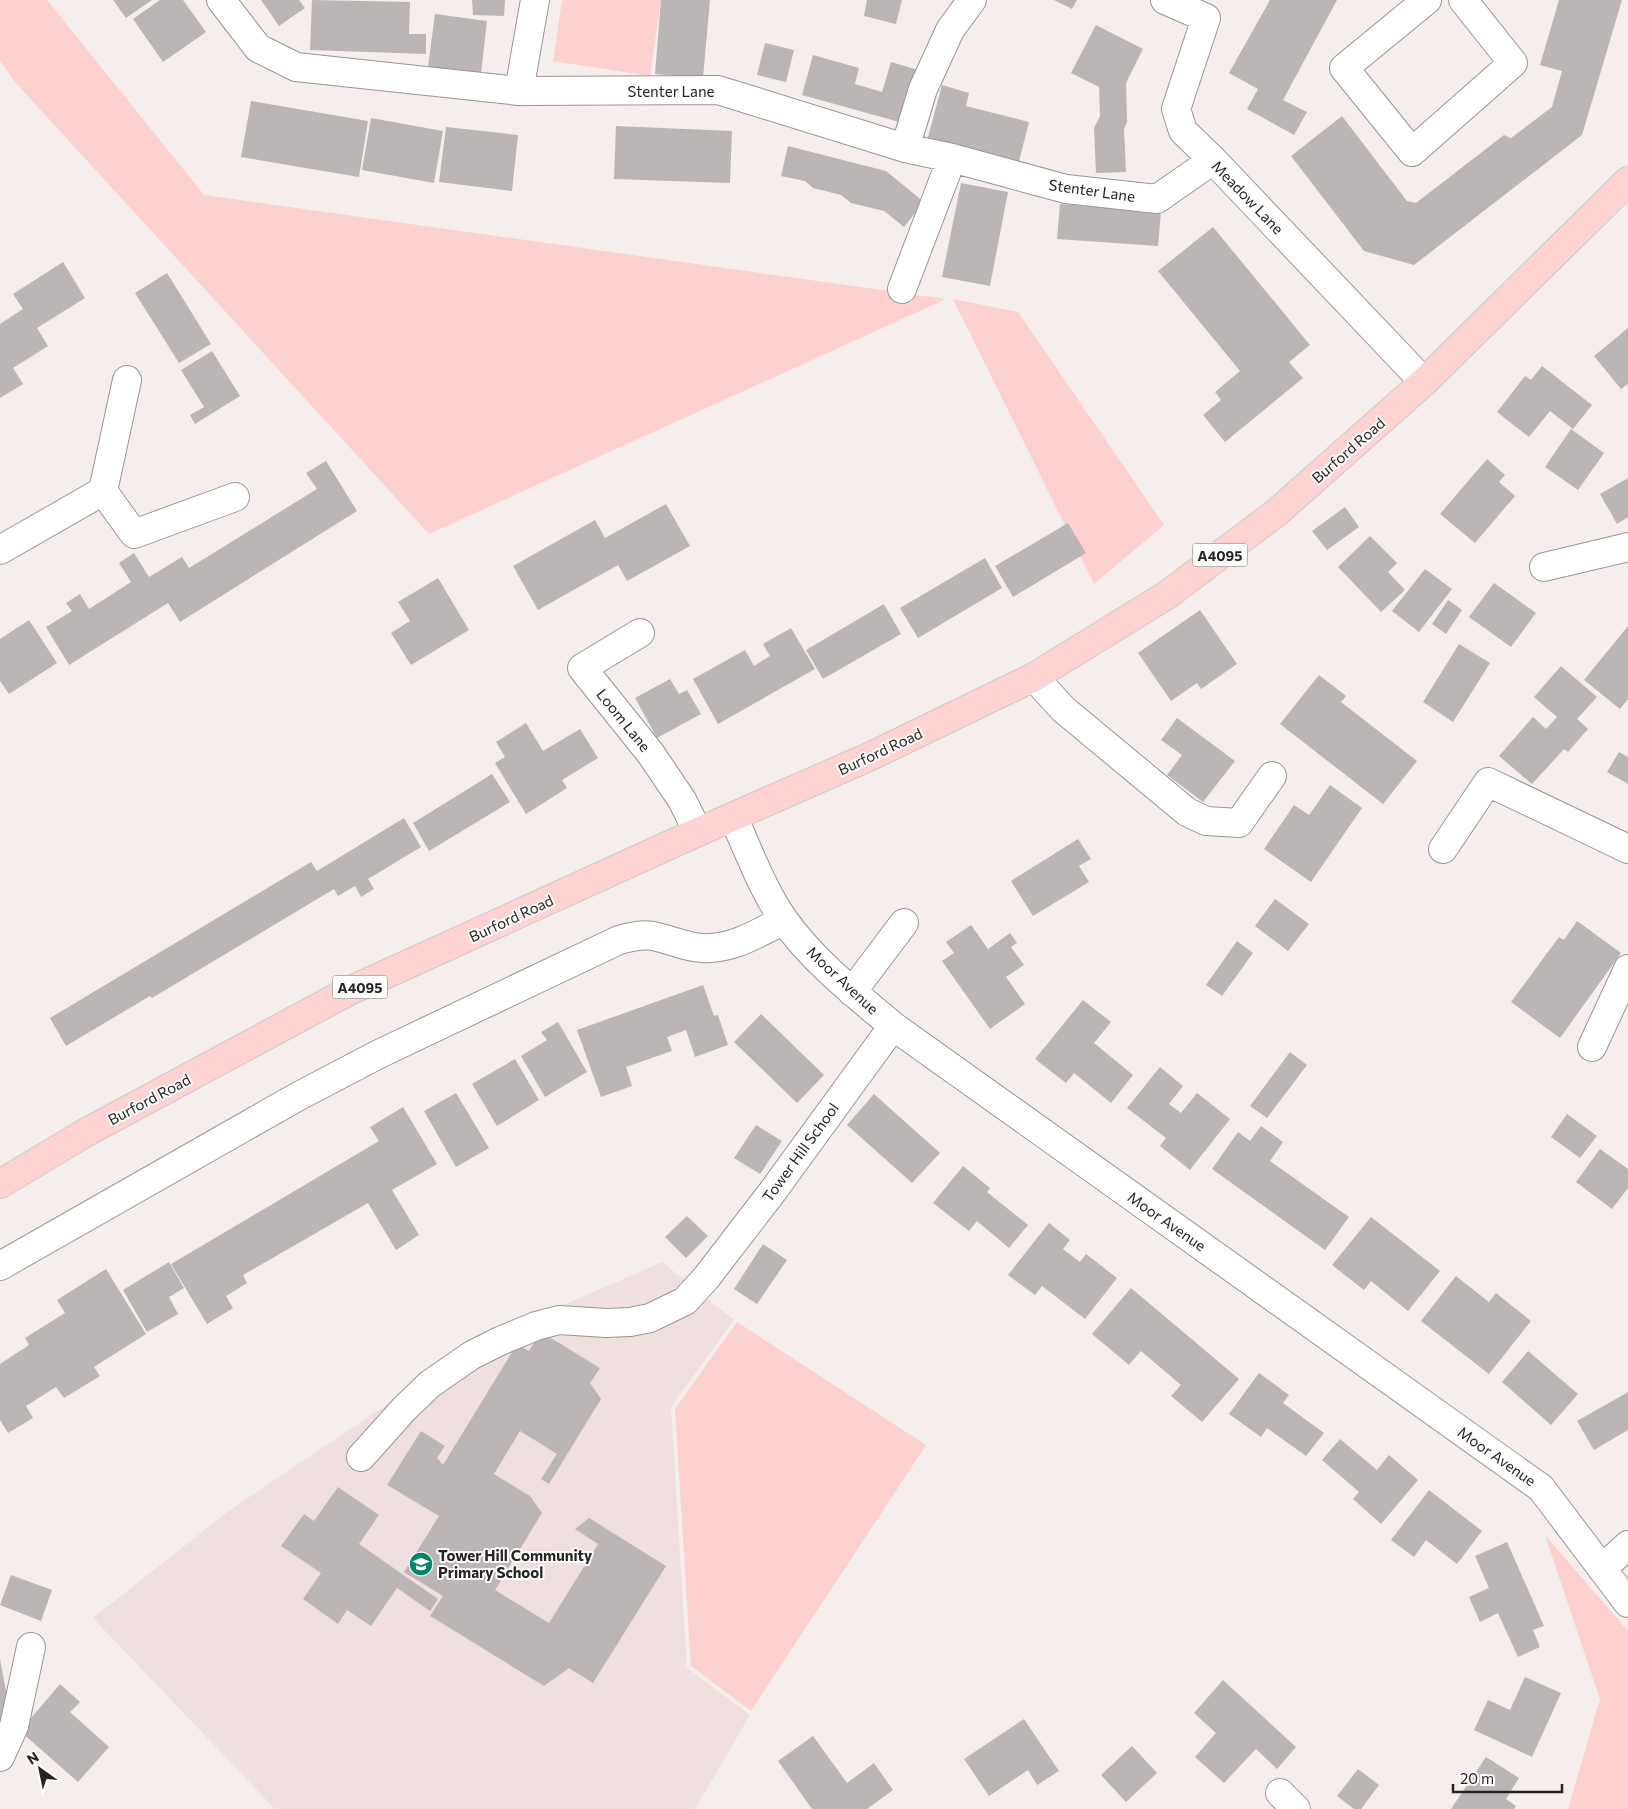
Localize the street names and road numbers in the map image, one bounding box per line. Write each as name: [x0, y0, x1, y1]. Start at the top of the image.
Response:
street label: Stenter Lane: [628, 82, 715, 100]
street label: Meadow Lane: [1208, 156, 1288, 238]
street label: Stenter Lane: [1048, 175, 1136, 205]
street label: Burford Road: [1308, 413, 1388, 487]
road number: A4095: [1192, 544, 1248, 566]
street label: Loom Lane: [593, 685, 655, 755]
street label: Burford Road: [835, 724, 925, 778]
street label: Burford Road: [466, 891, 556, 945]
street label: Moor Avenue: [804, 942, 883, 1018]
road number: A4095: [332, 976, 388, 999]
street label: Burford Road: [105, 1070, 193, 1128]
street label: Tower Hill School: [758, 1099, 842, 1205]
street label: Moor Avenue: [1125, 1187, 1210, 1255]
street label: Moor Avenue: [1455, 1422, 1540, 1490]

